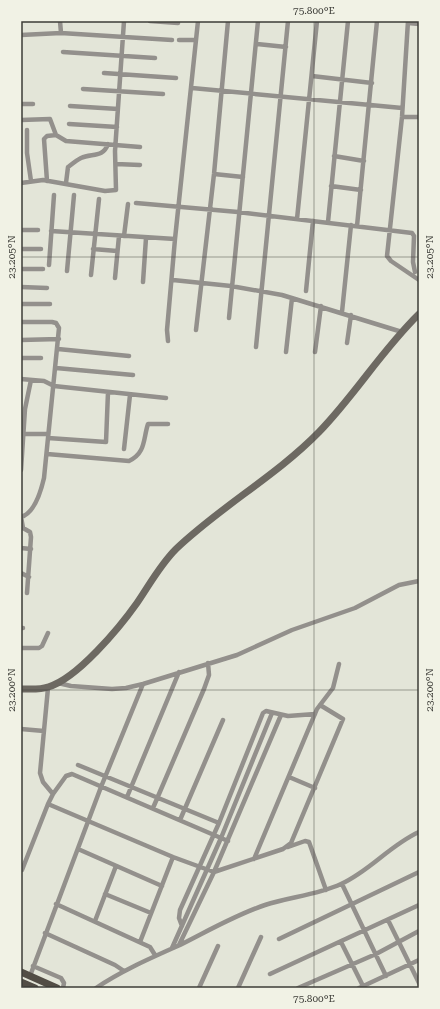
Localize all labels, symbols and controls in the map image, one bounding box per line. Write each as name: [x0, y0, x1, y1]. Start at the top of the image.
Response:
text: 75.800°E: [293, 5, 335, 16]
text: 23.205°N: [6, 235, 17, 279]
text: 23.205°N: [424, 235, 435, 279]
text: 23.200°N: [6, 668, 17, 712]
text: 23.200°N: [424, 668, 435, 712]
text: 75.800°E: [293, 993, 335, 1004]

